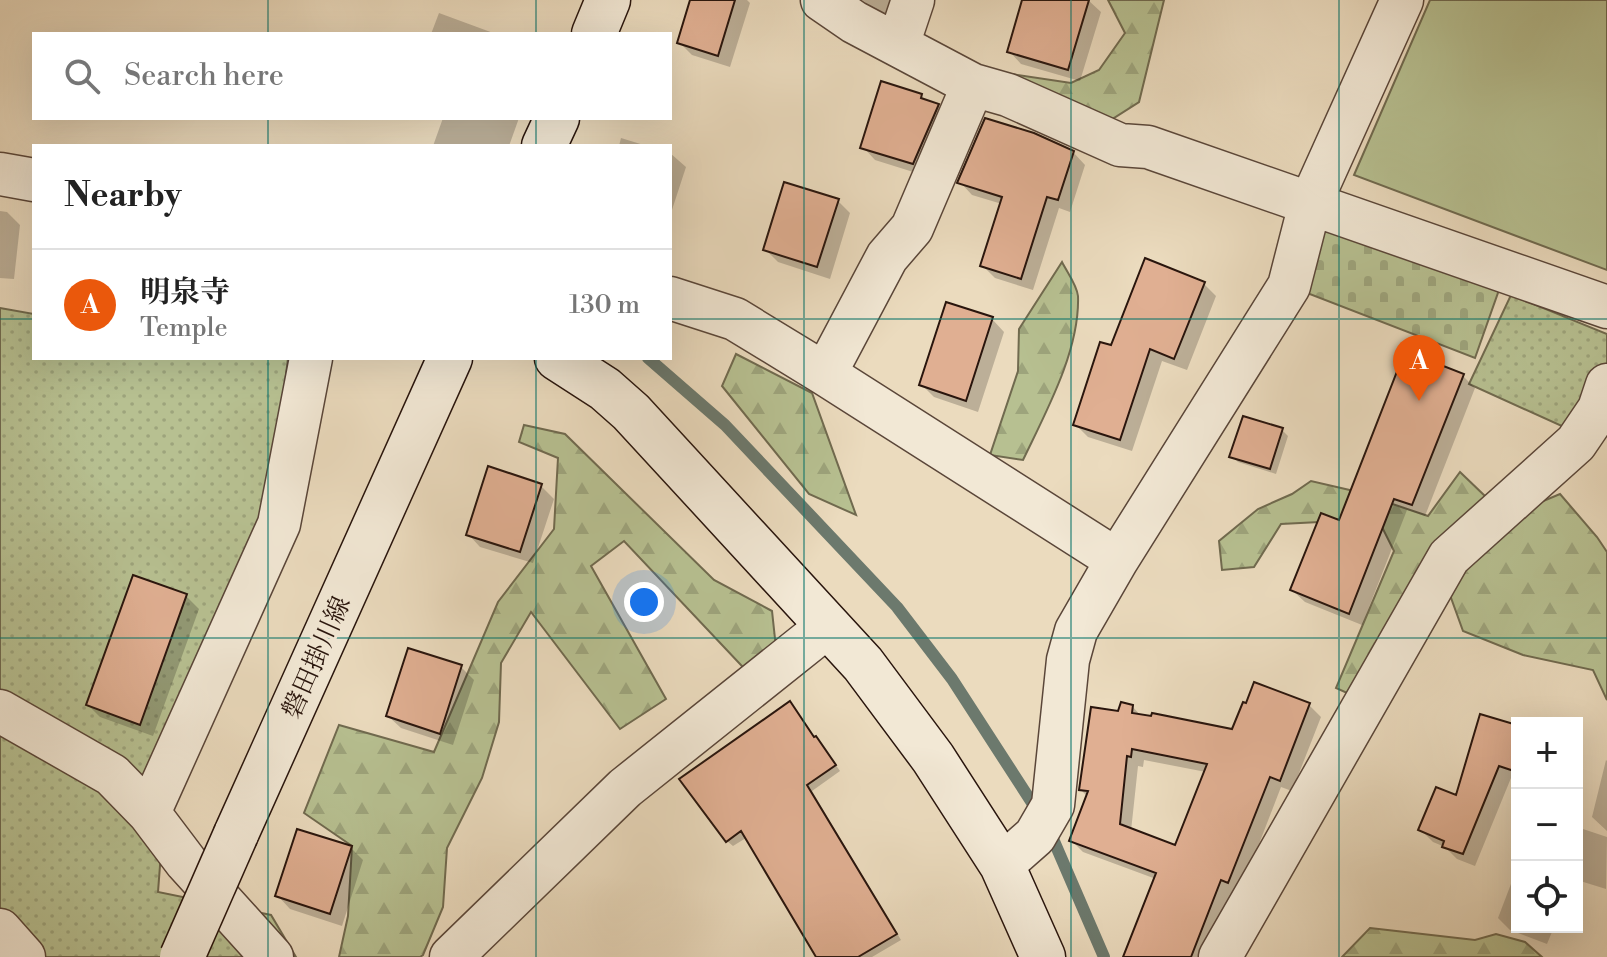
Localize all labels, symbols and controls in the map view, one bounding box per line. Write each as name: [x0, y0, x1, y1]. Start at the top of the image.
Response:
search box: [32, 32, 672, 120]
icon: search: [60, 54, 104, 98]
text: Search here: [124, 57, 284, 95]
text: Nearby: [64, 175, 182, 217]
text: 明泉寺: [140, 274, 230, 312]
text: A: [81, 289, 99, 321]
text: 130 m: [569, 289, 640, 321]
text: Temple: [140, 312, 228, 344]
pin: A: [1393, 335, 1445, 401]
your location: [624, 582, 664, 622]
street label: 磐田掛川線: [276, 592, 358, 723]
map controls: [1511, 717, 1583, 933]
button: +: [1511, 717, 1583, 789]
button: −: [1511, 789, 1583, 861]
button: locate: [1511, 861, 1583, 933]

